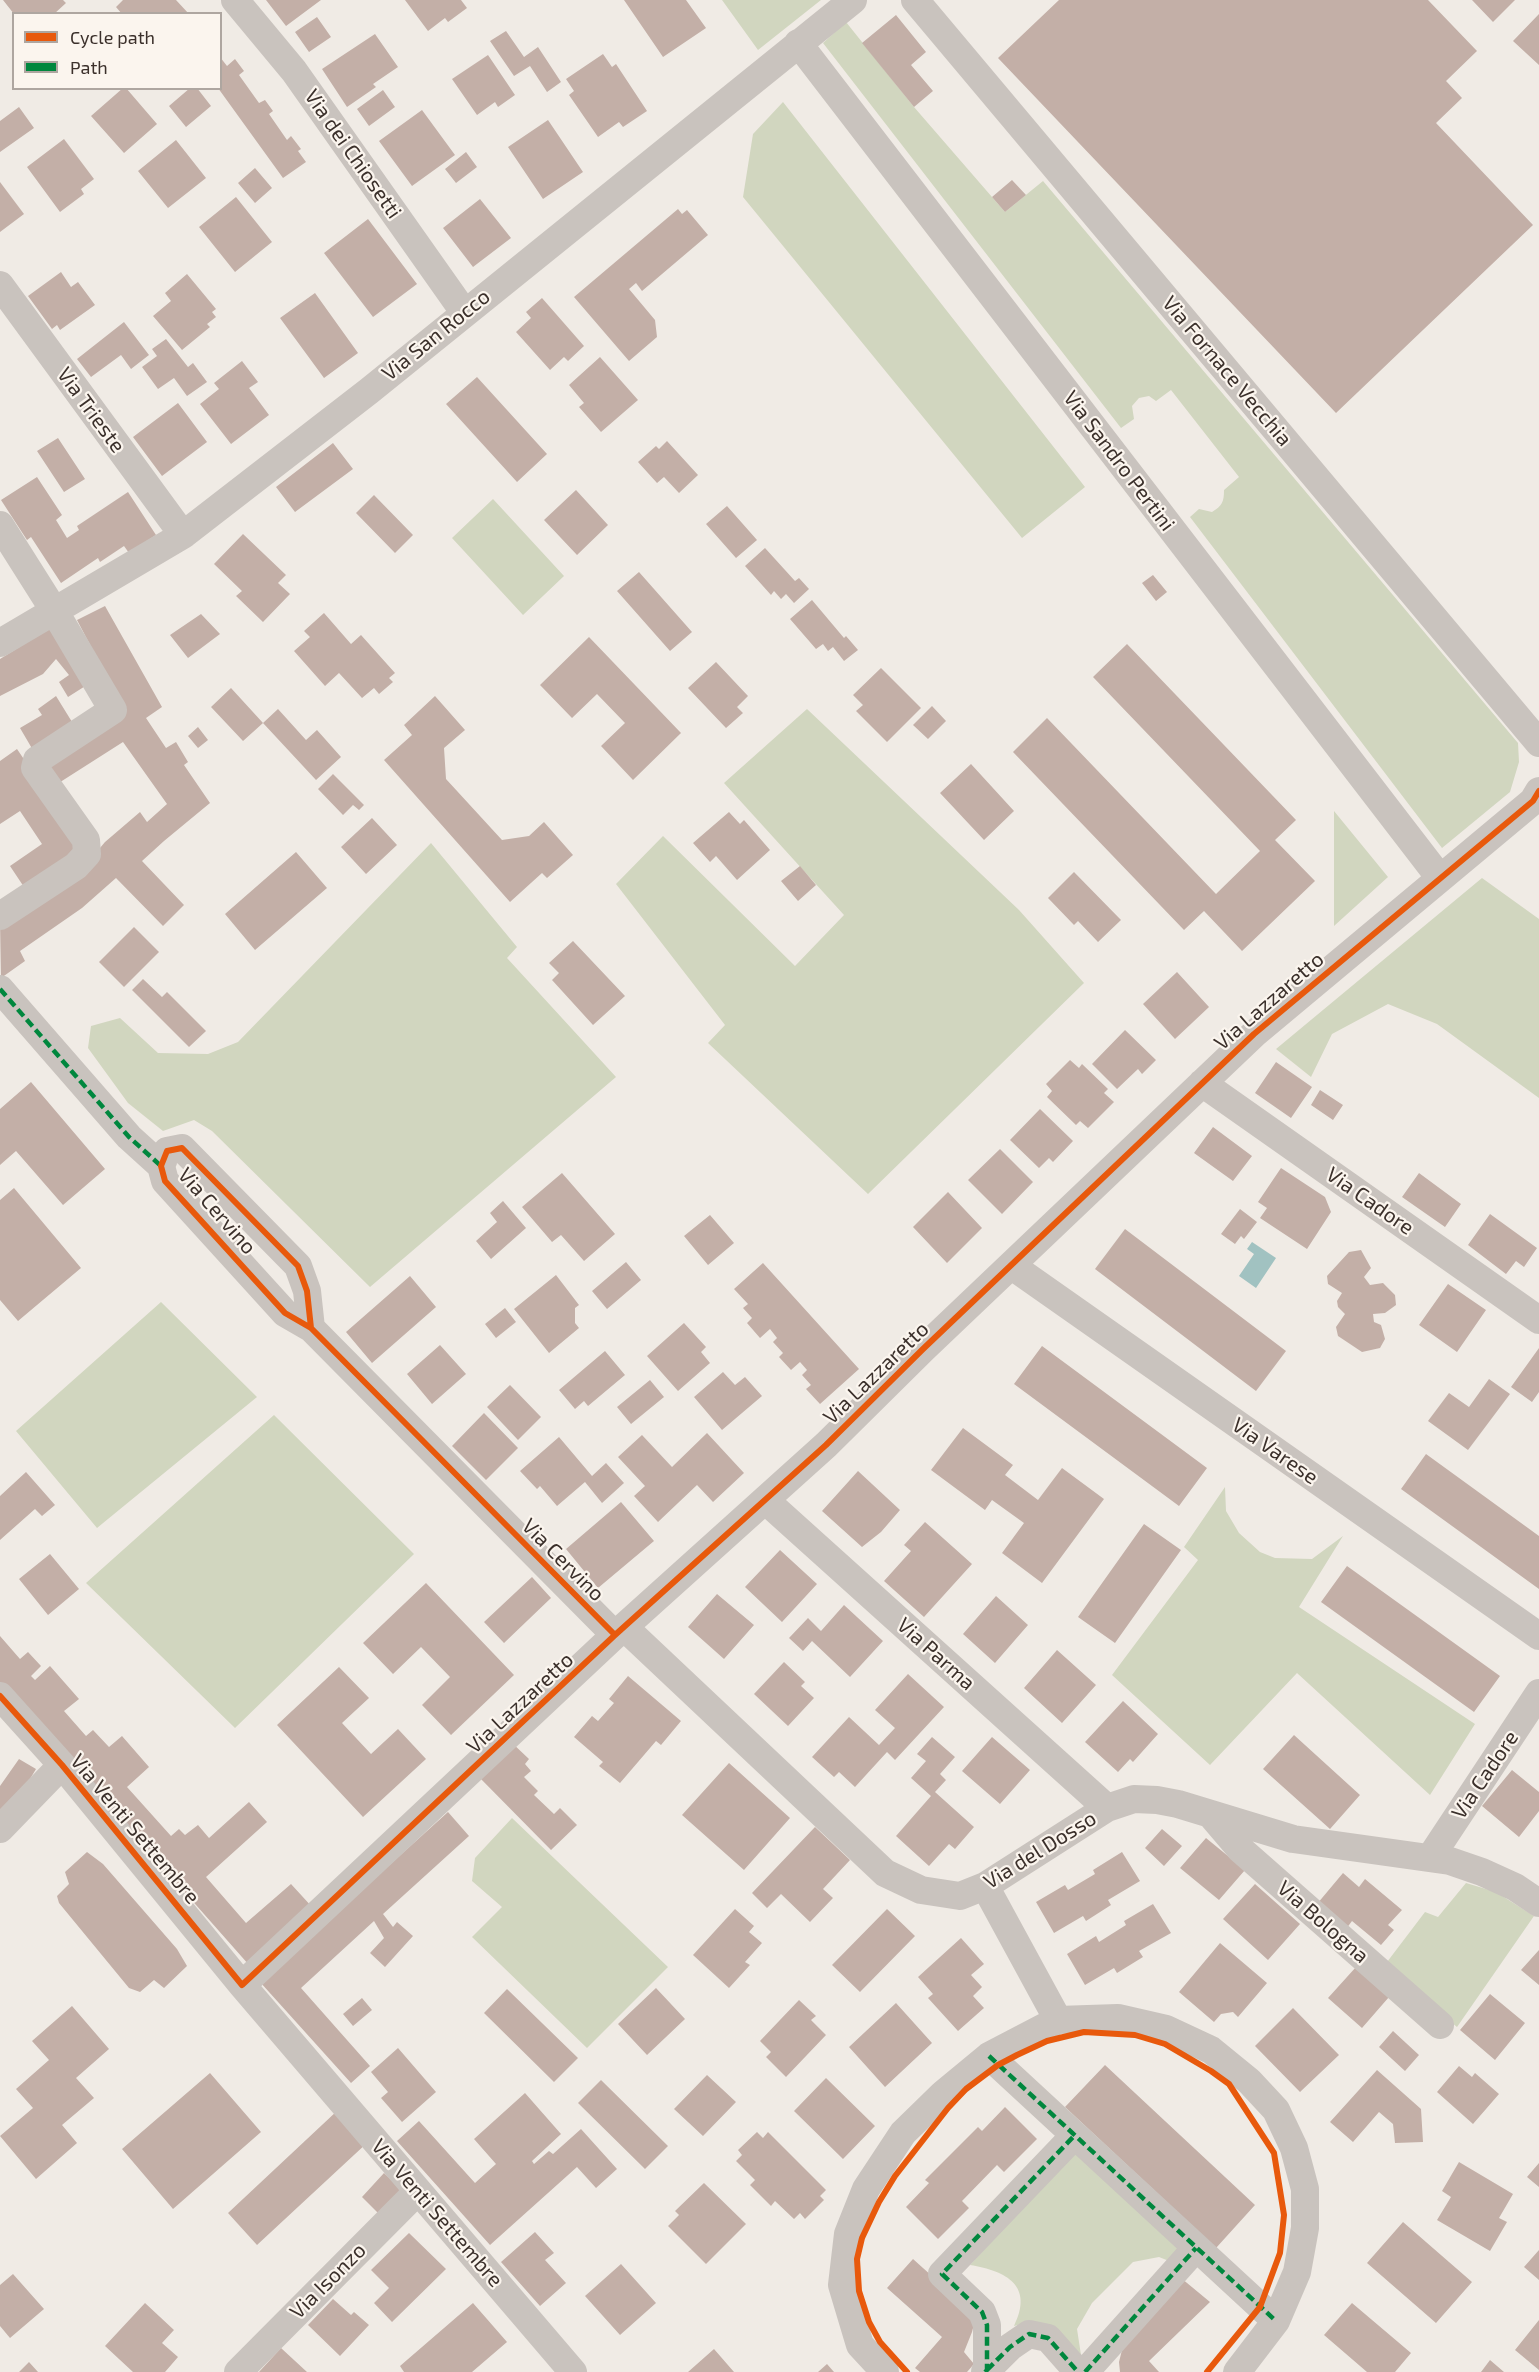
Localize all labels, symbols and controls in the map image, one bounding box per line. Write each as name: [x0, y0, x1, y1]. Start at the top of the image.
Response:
legend: [12, 12, 222, 90]
text: Cycle path: [70, 26, 155, 48]
text: Path: [70, 56, 108, 78]
street label: Via dei Chiosetti: [299, 85, 407, 223]
street label: Via San Rocco: [377, 284, 495, 386]
street label: Via Fornace Vecchia: [1157, 291, 1297, 451]
street label: Via Trieste: [52, 362, 130, 458]
street label: Via Sandro Pertini: [1058, 386, 1180, 536]
street label: Via Lazzaretto: [1209, 947, 1329, 1055]
street label: Via Cadore: [1321, 1162, 1419, 1240]
street label: Via Cervino: [173, 1163, 261, 1259]
street label: Via Lazzaretto: [818, 1316, 934, 1430]
street label: Via Varese: [1227, 1412, 1323, 1490]
street label: Via Cervino: [516, 1513, 610, 1607]
street label: Via Parma: [892, 1612, 980, 1696]
street label: Via Lazzaretto: [461, 1647, 579, 1759]
street label: Via Cadore: [1446, 1726, 1524, 1824]
street label: Via Venti Settembre: [65, 1749, 205, 1909]
street label: Via del Dosso: [979, 1806, 1101, 1894]
street label: Via Bologna: [1272, 1875, 1374, 1969]
street label: Via Venti Settembre: [366, 2134, 508, 2292]
street label: Via Isonzo: [285, 2238, 371, 2324]

